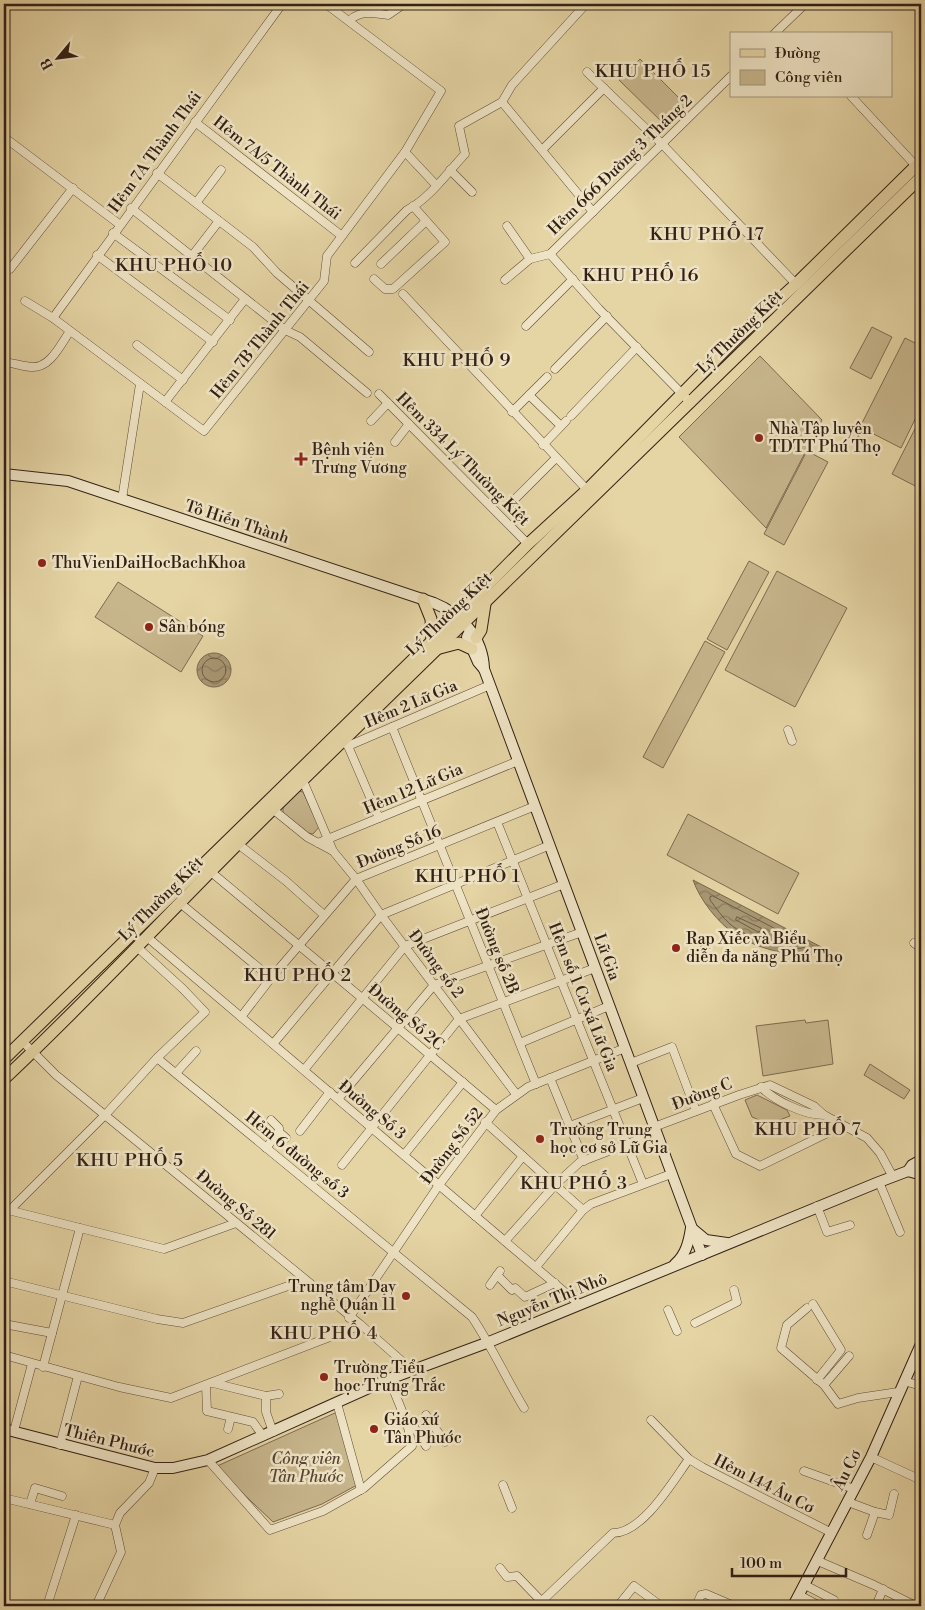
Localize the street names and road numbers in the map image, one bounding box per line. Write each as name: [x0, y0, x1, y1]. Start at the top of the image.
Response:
street label: Hẻm 7A Thành Thái: [104, 87, 206, 217]
street label: Hẻm 666 Đường 3 Tháng 2: [544, 91, 696, 239]
street label: Hẻm 7A/5 Thành Thái: [209, 112, 345, 224]
street label: Hẻm 7B Thành Thái: [206, 277, 314, 403]
street label: Lý Thường Kiệt: [693, 286, 787, 378]
street label: Hẻm 334 Lý Thường Kiệt: [392, 388, 534, 530]
street label: Tô Hiến Thành: [182, 496, 292, 548]
street label: Lý Thường Kiệt: [402, 568, 496, 660]
street label: Hẻm 2 Lữ Gia: [362, 675, 461, 733]
street label: Hẻm 12 Lữ Gia: [360, 759, 467, 819]
street label: Đường Số 16: [354, 821, 444, 873]
street label: Lý Thường Kiệt: [114, 852, 208, 946]
street label: Đường số 2B: [471, 905, 523, 997]
street label: Hẻm số 1 Cư xá Lữ Gia: [544, 919, 622, 1075]
street label: Đường số 2: [404, 926, 468, 1002]
street label: Lữ Gia: [589, 931, 625, 984]
street label: Đường Số 2C: [364, 979, 448, 1055]
street label: Đường C: [669, 1073, 735, 1115]
street label: Đường Số 3: [334, 1076, 410, 1144]
street label: Đường Số 52: [417, 1104, 487, 1188]
street label: Hẻm 6 đường số 3: [241, 1107, 353, 1203]
street label: Đường Số 281: [192, 1166, 280, 1244]
street label: Nguyễn Thị Nhỏ: [494, 1269, 610, 1331]
street label: Thiên Phước: [61, 1420, 157, 1462]
street label: Âu Cơ: [826, 1445, 866, 1495]
street label: Hẻm 144 Âu Cơ: [710, 1448, 819, 1518]

